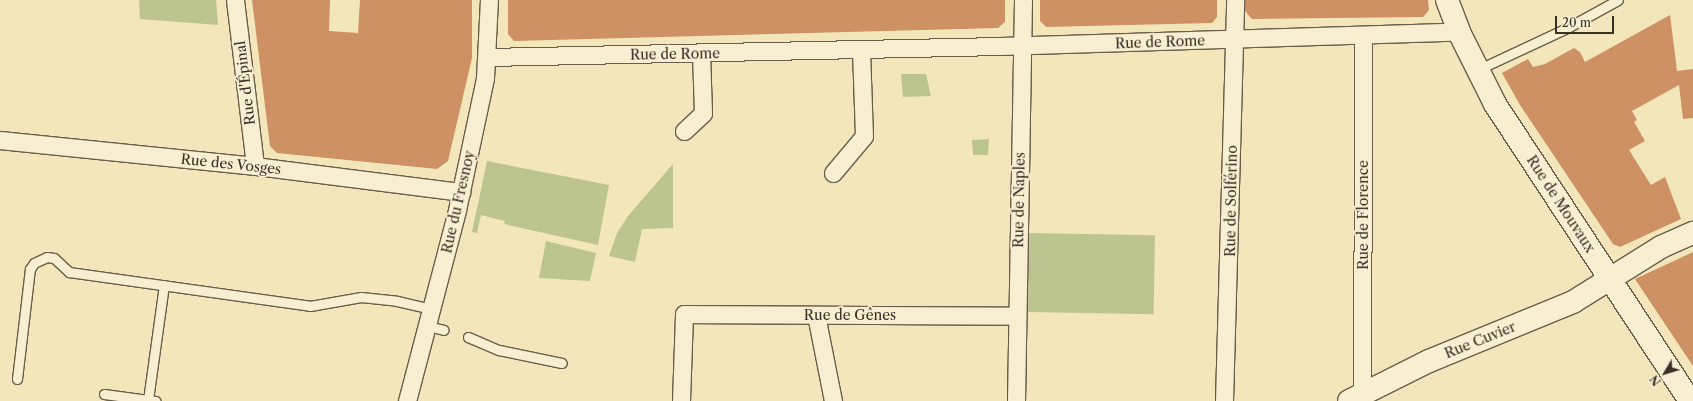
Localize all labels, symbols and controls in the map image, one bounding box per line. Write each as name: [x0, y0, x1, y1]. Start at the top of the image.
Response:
scale bar: [1557, 8, 1616, 34]
text: 20 m: [1562, 15, 1591, 30]
street label: Rue de Rome: [1115, 32, 1205, 52]
street label: Rue d'Épinal: [231, 40, 259, 126]
street label: Rue de Rome: [630, 45, 720, 63]
street label: Rue de Solférino: [1222, 145, 1240, 257]
street label: Rue du Fresnoy: [438, 149, 478, 255]
street label: Rue des Vosges: [180, 150, 282, 178]
street label: Rue de Naples: [1010, 152, 1028, 248]
street label: Rue de Mouvaux: [1523, 152, 1599, 256]
street label: Rue de Florence: [1355, 160, 1371, 270]
street label: Rue de Gênes: [804, 307, 896, 323]
street label: Rue Cuvier: [1442, 318, 1518, 362]
north arrow: [1645, 353, 1685, 393]
text: N: [1647, 372, 1664, 388]

